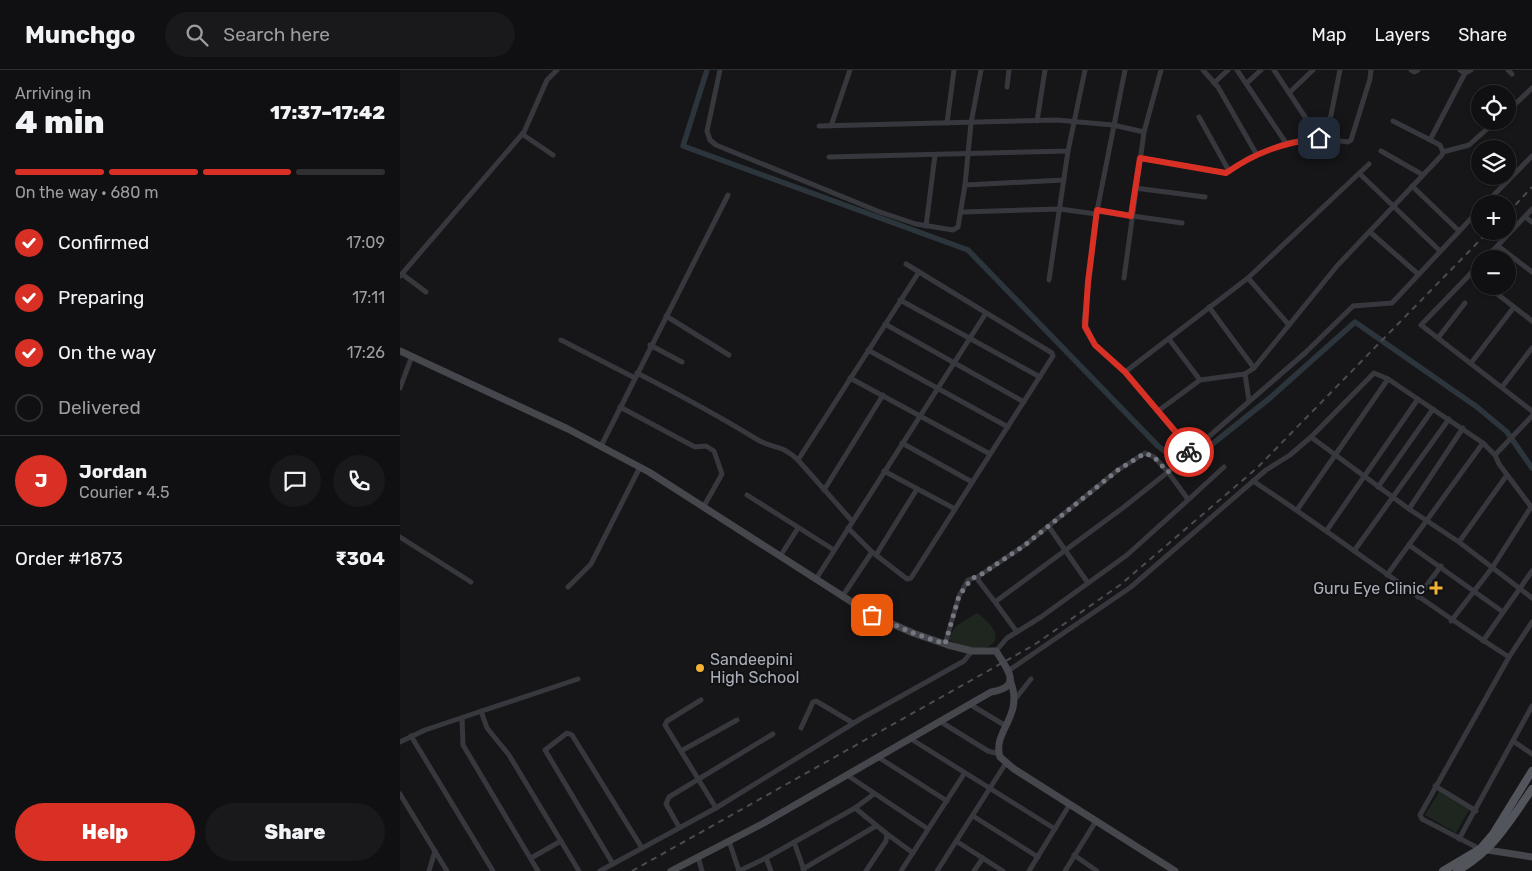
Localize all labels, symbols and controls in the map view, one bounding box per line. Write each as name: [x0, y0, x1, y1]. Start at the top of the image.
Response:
search box: [165, 12, 515, 57]
text: Munchgo: [25, 21, 135, 49]
icon: search: [183, 21, 211, 49]
text: Search here: [223, 23, 330, 46]
text: Map: [1312, 24, 1347, 46]
text: Layers: [1375, 24, 1430, 46]
text: Share: [1458, 24, 1507, 46]
text: Arriving in: [15, 84, 91, 103]
map controls: [1471, 85, 1516, 295]
button: locate: [1471, 85, 1516, 130]
text: 17:37–17:42: [270, 101, 385, 124]
text: 4 min: [15, 103, 105, 141]
pin: [1298, 117, 1340, 159]
icon: home: [1305, 124, 1333, 152]
button: layers: [1471, 140, 1516, 185]
text: On the way · 680 m: [15, 183, 159, 202]
button: +: [1471, 195, 1516, 240]
icon: check: [15, 229, 43, 257]
text: Confirmed: [58, 231, 149, 254]
text: 17:09: [346, 233, 385, 252]
button: −: [1471, 250, 1516, 295]
icon: check: [15, 284, 43, 312]
text: Preparing: [58, 286, 144, 309]
text: 17:11: [352, 288, 385, 307]
icon: check: [15, 339, 43, 367]
text: On the way: [58, 341, 156, 364]
text: 17:26: [347, 343, 385, 362]
text: Delivered: [58, 396, 141, 419]
courier: [1164, 427, 1214, 477]
icon: bike: [1175, 438, 1203, 466]
button: chat: [269, 455, 321, 507]
button: phone: [333, 455, 385, 507]
text: Jordan: [79, 460, 147, 483]
text: J: [35, 469, 47, 492]
text: Courier · 4.5: [79, 483, 169, 502]
text: Order #1873: [15, 547, 123, 570]
text: ₹304: [335, 547, 385, 570]
place label: Guru Eye Clinic: [1313, 579, 1425, 598]
marker: Guru Eye Clinic: [1429, 581, 1443, 595]
pin: [851, 594, 893, 636]
icon: bag: [858, 601, 886, 629]
place label: Sandeepini High School: [710, 650, 799, 687]
marker: Sandeepini High School: [694, 662, 706, 674]
button: Help: [15, 803, 195, 861]
button: Share: [205, 803, 385, 861]

